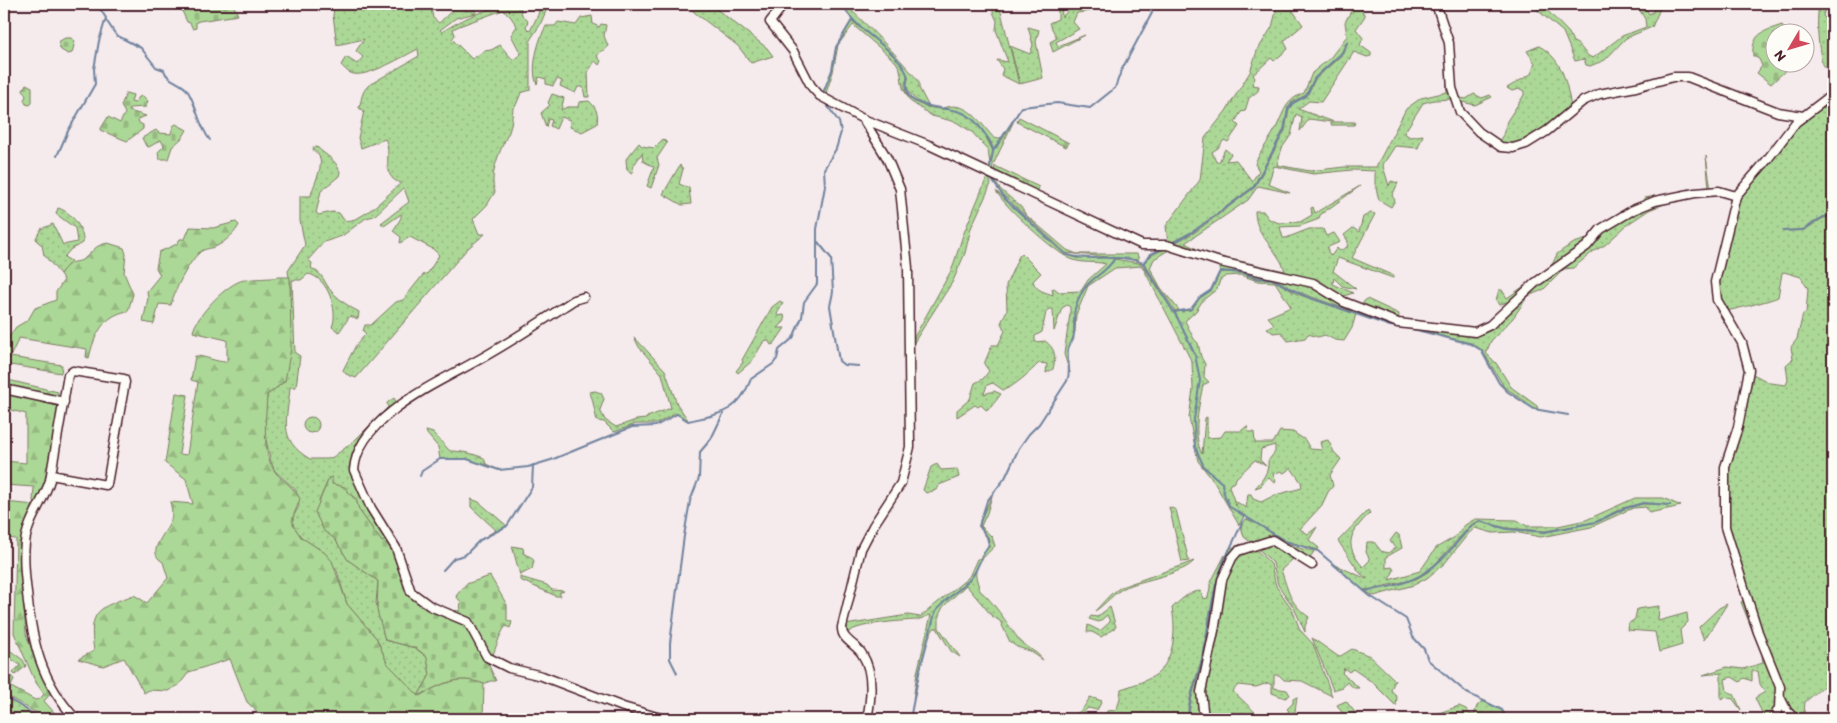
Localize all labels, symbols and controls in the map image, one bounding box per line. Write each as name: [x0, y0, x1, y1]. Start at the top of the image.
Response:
north arrow: [1764, 22, 1814, 72]
text: N: [1771, 47, 1790, 65]

